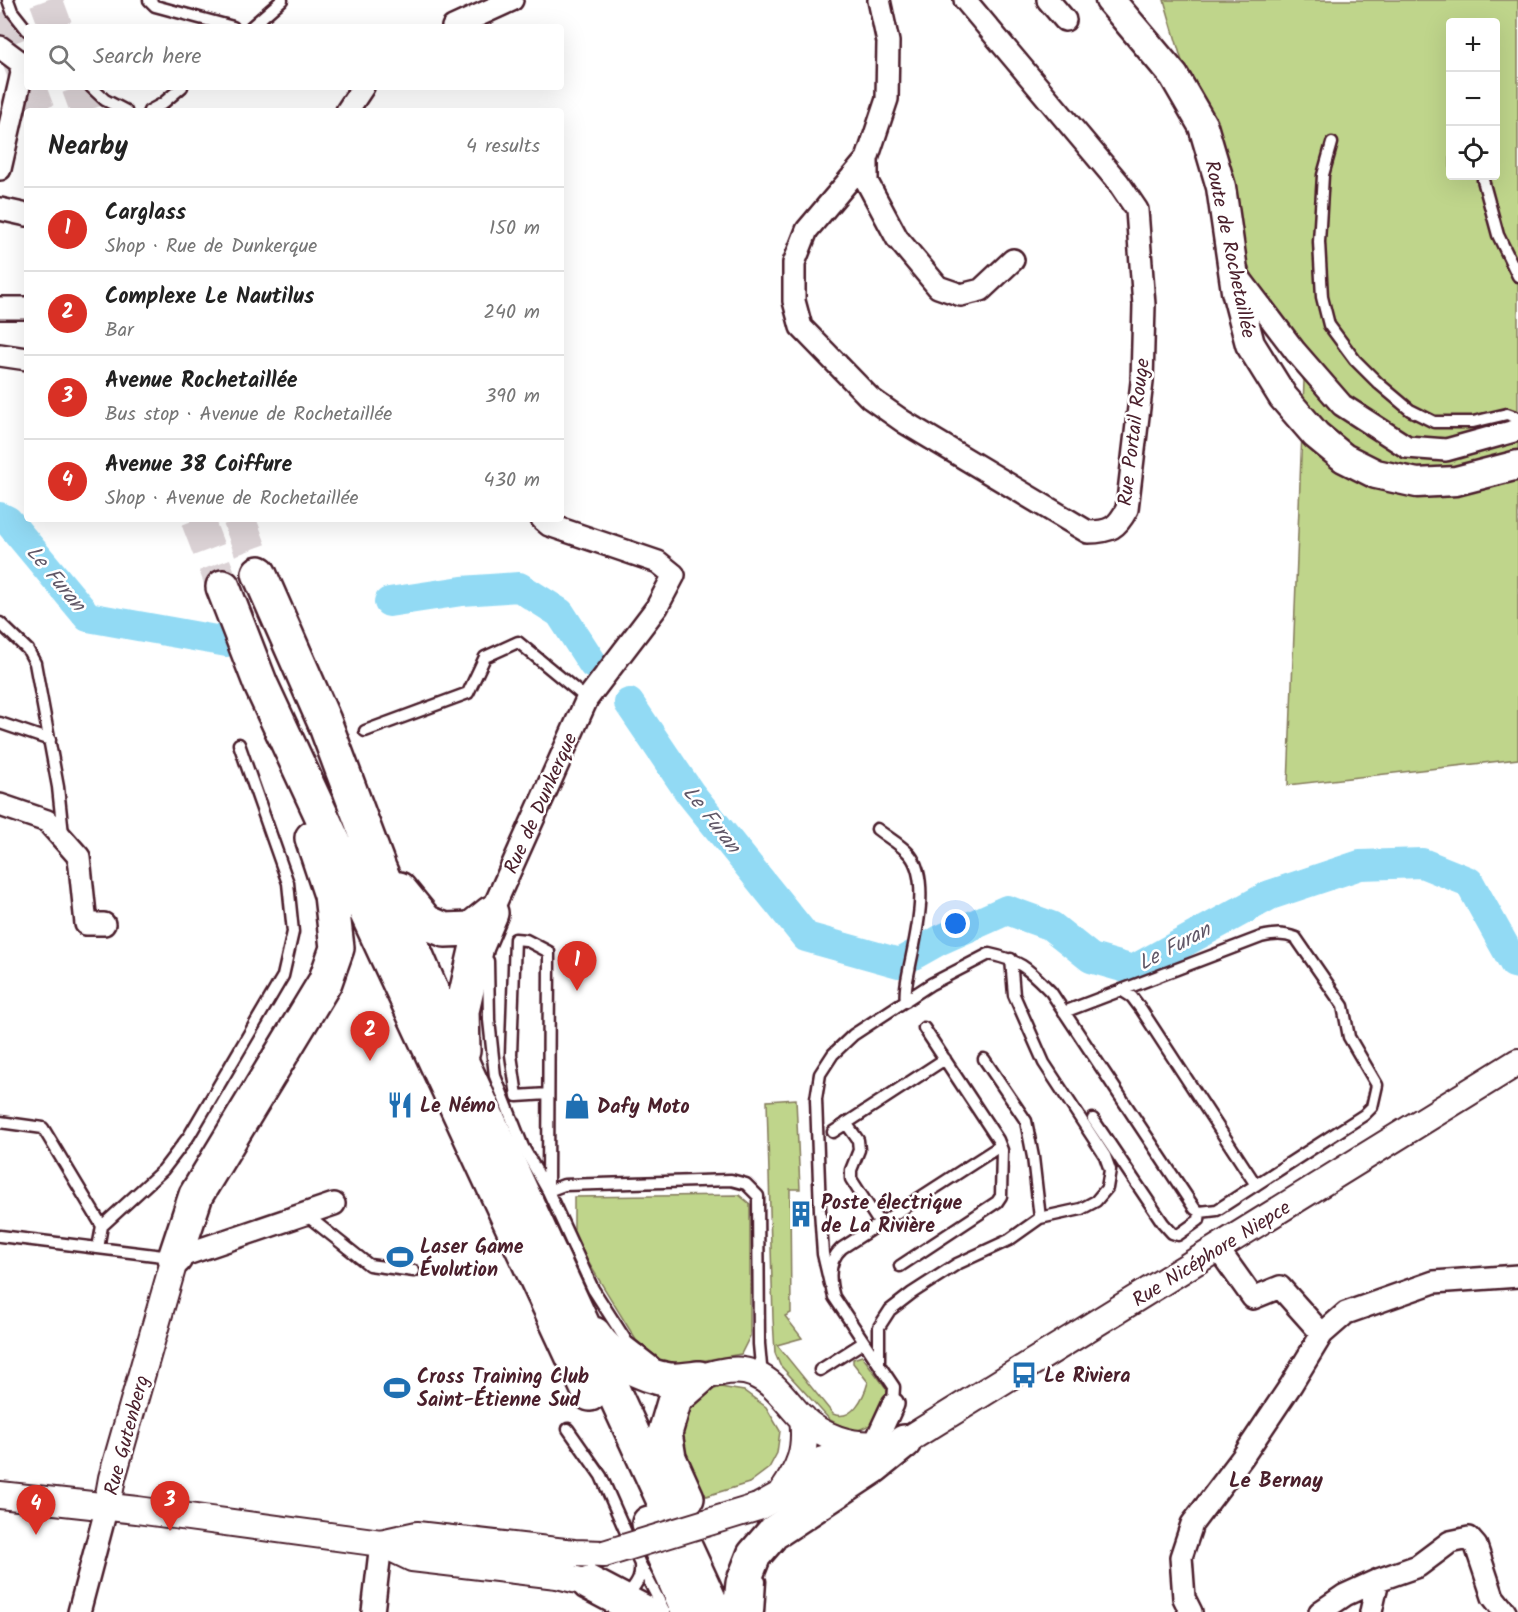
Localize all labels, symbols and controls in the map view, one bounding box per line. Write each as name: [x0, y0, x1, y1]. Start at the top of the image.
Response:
map controls: [1446, 18, 1500, 180]
button: +: [1446, 18, 1500, 72]
search box: [24, 24, 564, 90]
text: Search here: [93, 40, 201, 75]
icon: search: [45, 41, 78, 74]
button: −: [1446, 72, 1500, 126]
text: Nearby: [48, 126, 128, 168]
button: locate: [1446, 126, 1500, 180]
text: 4 results: [466, 131, 540, 163]
street label: Route de Rochetaillée: [1195, 158, 1264, 341]
text: Carglass: [105, 196, 186, 231]
text: 1: [64, 213, 71, 245]
text: 150 m: [489, 213, 540, 245]
text: Shop · Rue de Dunkerque: [105, 231, 317, 263]
text: Complexe Le Nautilus: [105, 280, 314, 315]
text: 2: [62, 297, 73, 329]
text: 240 m: [483, 297, 540, 329]
text: Bar: [105, 315, 134, 347]
street label: Rue Portail Rouge: [1110, 357, 1160, 508]
text: Avenue Rochetaillée: [105, 364, 297, 399]
text: 3: [62, 381, 73, 413]
text: 390 m: [485, 381, 540, 413]
text: Bus stop · Avenue de Rochetaillée: [105, 399, 392, 431]
text: Avenue 38 Coiffure: [105, 448, 292, 483]
text: 4: [62, 465, 73, 497]
text: 430 m: [484, 465, 540, 497]
text: Shop · Avenue de Rochetaillée: [105, 483, 358, 515]
water label: Le Furan: [17, 538, 94, 621]
street label: Rue de Dunkerque: [496, 728, 587, 880]
water label: Le Furan: [674, 779, 749, 862]
your location: [941, 909, 970, 938]
water label: Le Furan: [1132, 914, 1219, 980]
pin: 1: [558, 942, 596, 991]
pin: 2: [350, 1012, 389, 1061]
restaurant icon: Le Némo: [385, 1090, 415, 1120]
place label: Le Némo: [420, 1091, 496, 1123]
shop icon: Dafy Moto: [562, 1091, 592, 1121]
place label: Dafy Moto: [597, 1092, 690, 1124]
place label: Poste électrique de La Rivière: [821, 1188, 962, 1243]
street label: Rue Nicéphore Niepce: [1126, 1193, 1298, 1316]
building icon: Poste électrique de La Rivière: [786, 1199, 816, 1229]
place label: Laser Game Évolution: [420, 1232, 524, 1287]
sports icon: Laser Game Évolution: [385, 1242, 415, 1272]
bus stop icon: Le Riviera: [1009, 1360, 1039, 1390]
place label: Le Riviera: [1044, 1361, 1130, 1393]
place label: Cross Training Club Saint-Étienne Sud: [417, 1362, 589, 1417]
street label: Rue Gutenberg: [97, 1372, 159, 1499]
sports icon: Cross Training Club Saint-Étienne Sud: [382, 1373, 412, 1403]
district label: Le Bernay: [1229, 1465, 1323, 1498]
pin: 3: [150, 1482, 190, 1531]
pin: 4: [16, 1486, 56, 1535]

